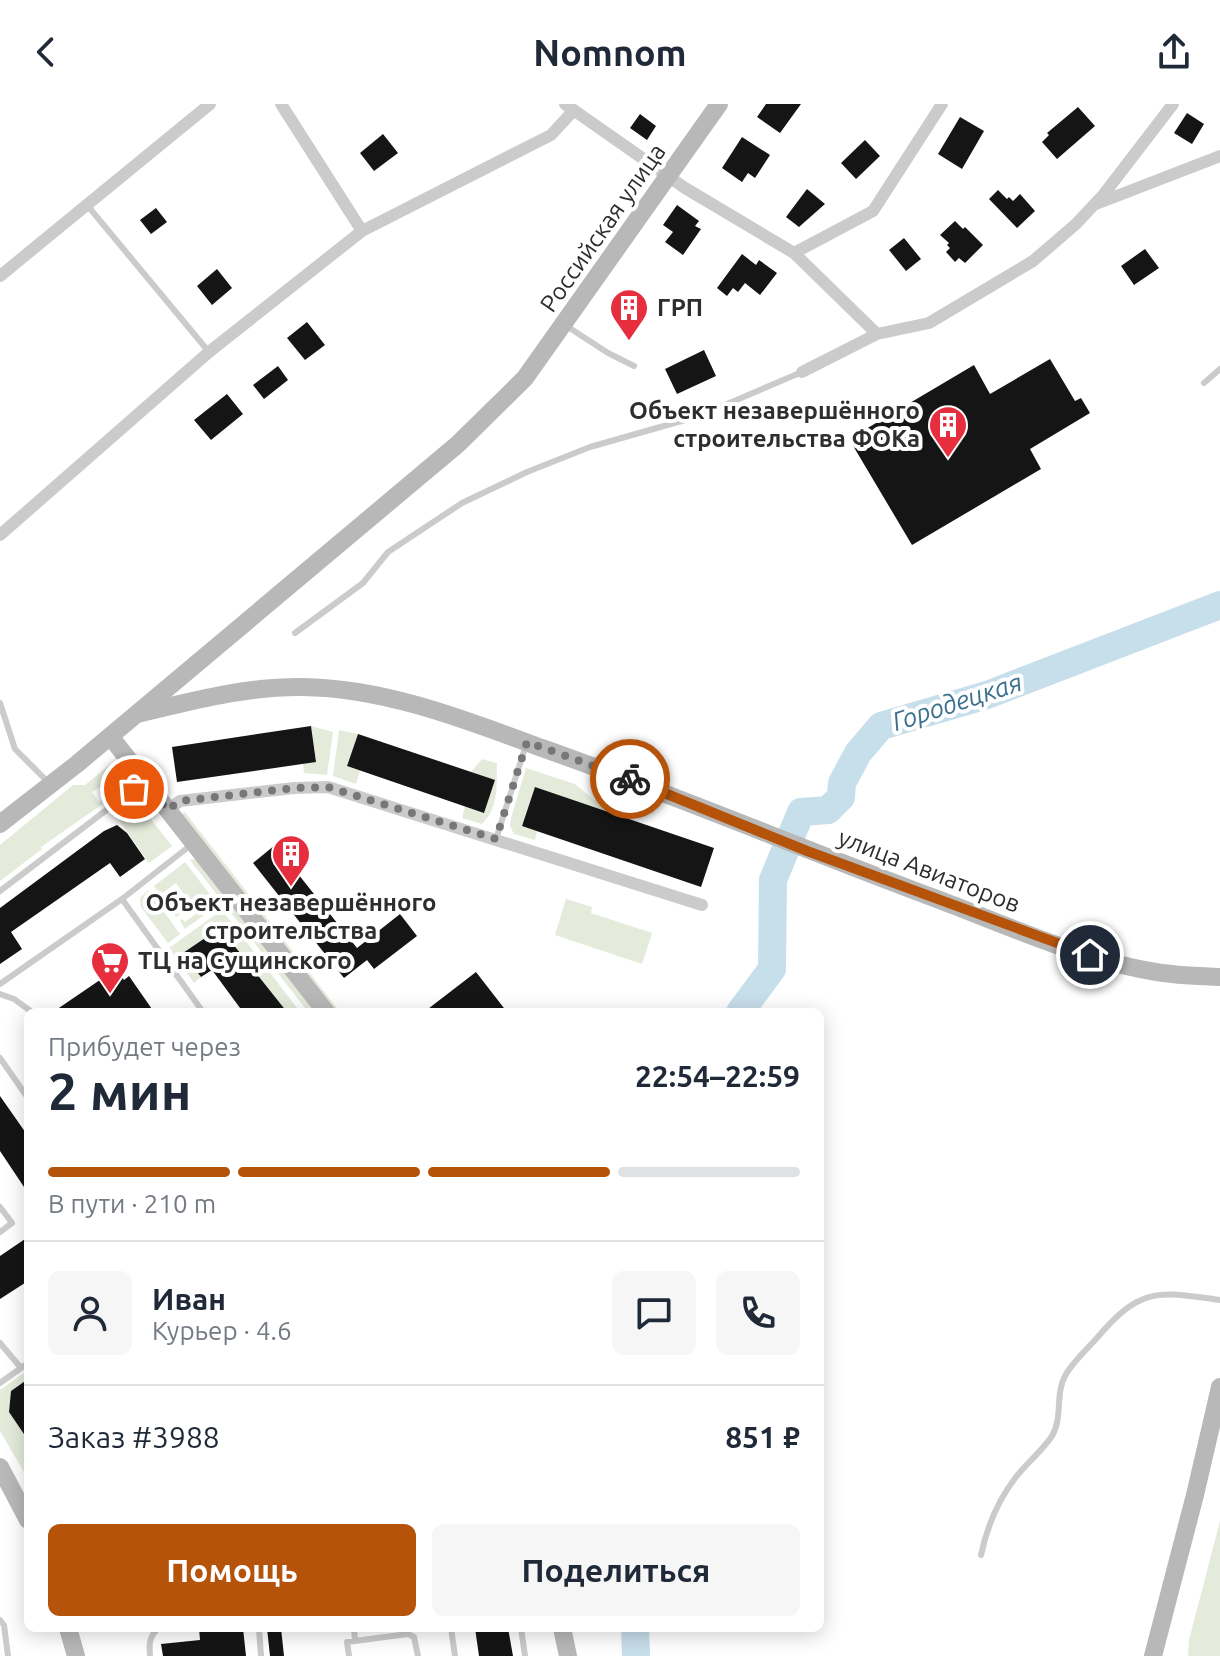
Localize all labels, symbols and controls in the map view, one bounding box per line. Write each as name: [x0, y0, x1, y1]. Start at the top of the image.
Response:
icon: back: [24, 30, 68, 74]
icon: share: [1152, 30, 1196, 74]
text: Nomnom: [533, 32, 687, 73]
street label: Российская улица: [535, 139, 671, 317]
building icon: ГРП: [608, 287, 650, 342]
place label: ГРП: [657, 294, 703, 321]
place label: Объект незавершённого строительства ФОКа: [629, 397, 920, 452]
building icon: Объект незавершённого строительства ФОКа: [927, 404, 969, 459]
water label: Городецкая: [888, 667, 1025, 736]
courier: [590, 739, 670, 819]
pin: [100, 755, 168, 823]
icon: bike: [608, 757, 652, 801]
icon: bag: [112, 767, 156, 811]
street label: улица Авиаторов: [834, 823, 1024, 918]
building icon: Объект незавершённого строительства: [270, 833, 312, 888]
place label: Объект незавершённого строительства: [146, 889, 437, 944]
pin: [1056, 921, 1124, 989]
icon: home: [1068, 933, 1112, 977]
supermarket icon: ТЦ на Сущинского: [89, 940, 131, 995]
place label: ТЦ на Сущинского: [138, 947, 352, 974]
text: Прибудет через: [48, 1032, 241, 1061]
text: 22:54–22:59: [635, 1059, 800, 1093]
text: 2 мин: [48, 1062, 191, 1120]
text: В пути · 210 m: [48, 1189, 216, 1218]
button: person: [48, 1271, 132, 1355]
button: chat: [612, 1271, 696, 1355]
button: phone: [716, 1271, 800, 1355]
text: Иван: [152, 1282, 226, 1316]
text: Курьер · 4.6: [152, 1316, 292, 1345]
text: Заказ #3988: [48, 1420, 220, 1454]
text: 851 ₽: [725, 1420, 800, 1454]
button: Помощь: [48, 1524, 416, 1616]
button: Поделиться: [432, 1524, 800, 1616]

